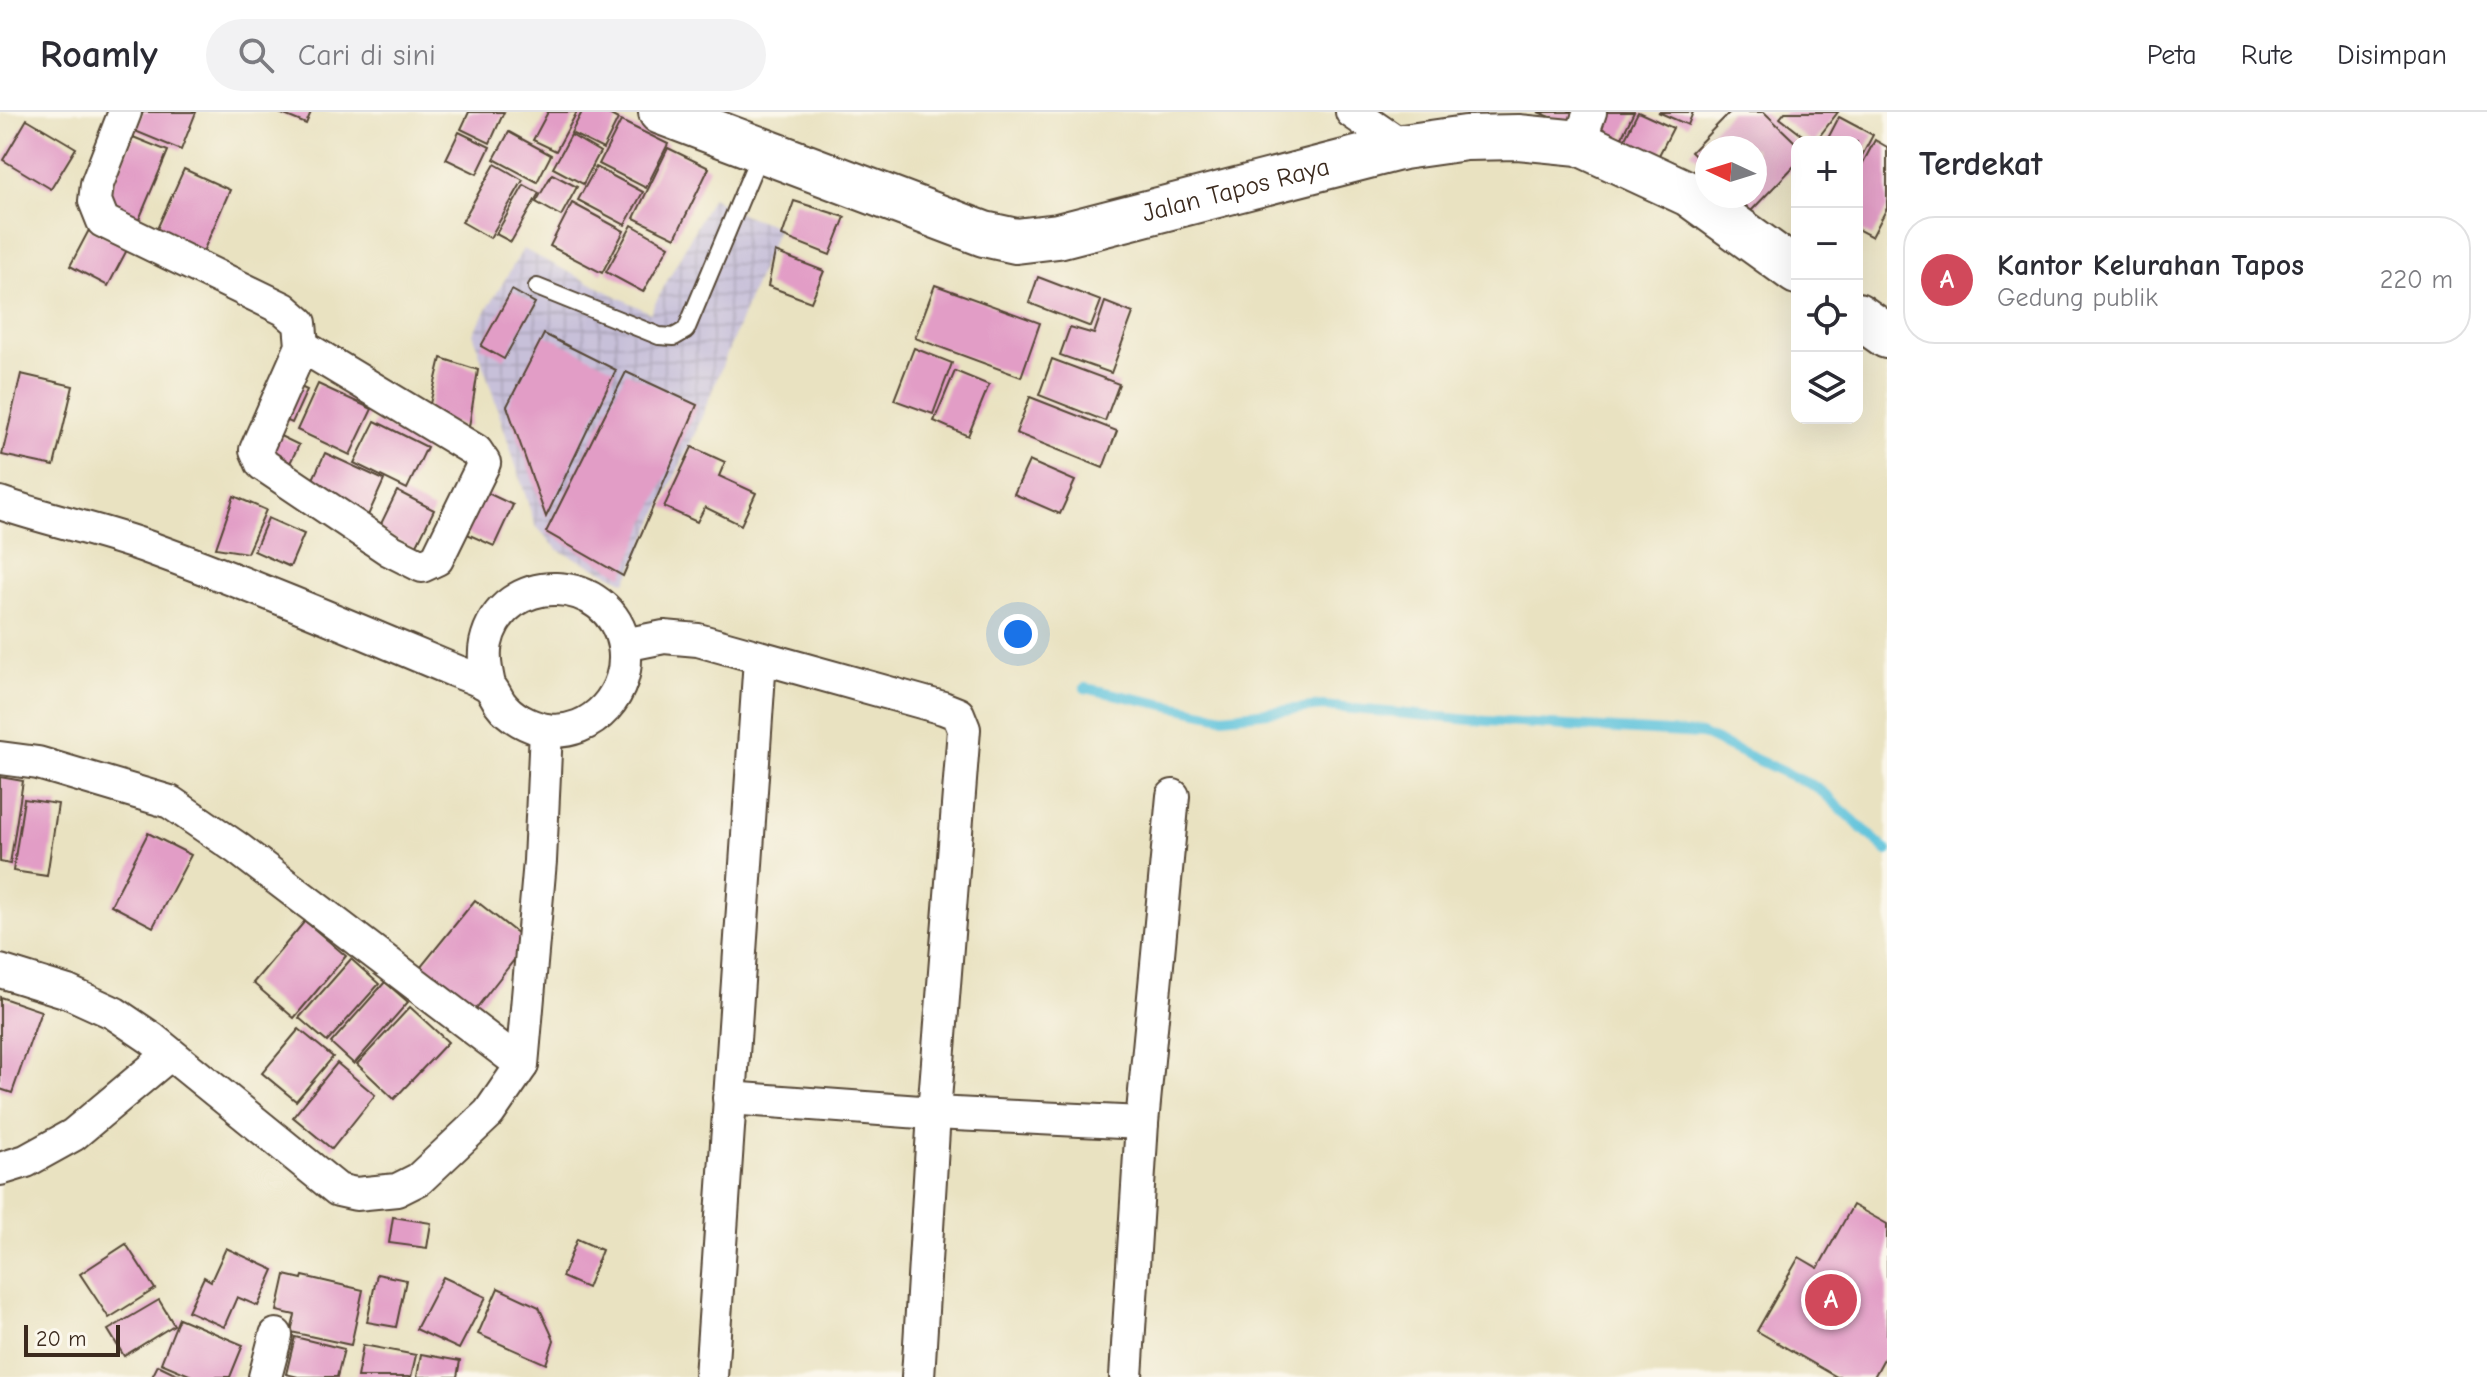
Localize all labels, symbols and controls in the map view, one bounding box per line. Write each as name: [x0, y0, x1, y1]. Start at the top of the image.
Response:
search box: [206, 19, 766, 91]
text: Roamly: [40, 33, 158, 77]
icon: search: [234, 33, 278, 77]
text: Cari di sini: [298, 38, 436, 73]
text: Peta: [2147, 39, 2197, 71]
text: Rute: [2241, 39, 2293, 71]
text: Disimpan: [2337, 39, 2447, 71]
north arrow: [1695, 136, 1767, 208]
map controls: [1791, 136, 1863, 424]
button: +: [1791, 136, 1863, 208]
text: Terdekat: [1919, 144, 2042, 184]
street label: Jalan Tapos Raya: [1139, 152, 1333, 229]
button: −: [1791, 208, 1863, 280]
text: Kantor Kelurahan Tapos: [1997, 248, 2304, 283]
text: A: [1940, 265, 1954, 295]
text: 220 m: [2380, 265, 2453, 295]
button: locate: [1791, 280, 1863, 352]
text: Gedung publik: [1997, 283, 2158, 313]
button: layers: [1791, 352, 1863, 424]
your location: [998, 614, 1038, 654]
pin: A: [1805, 1270, 1857, 1330]
scale bar: [24, 1321, 120, 1357]
text: 20 m: [36, 1326, 86, 1352]

